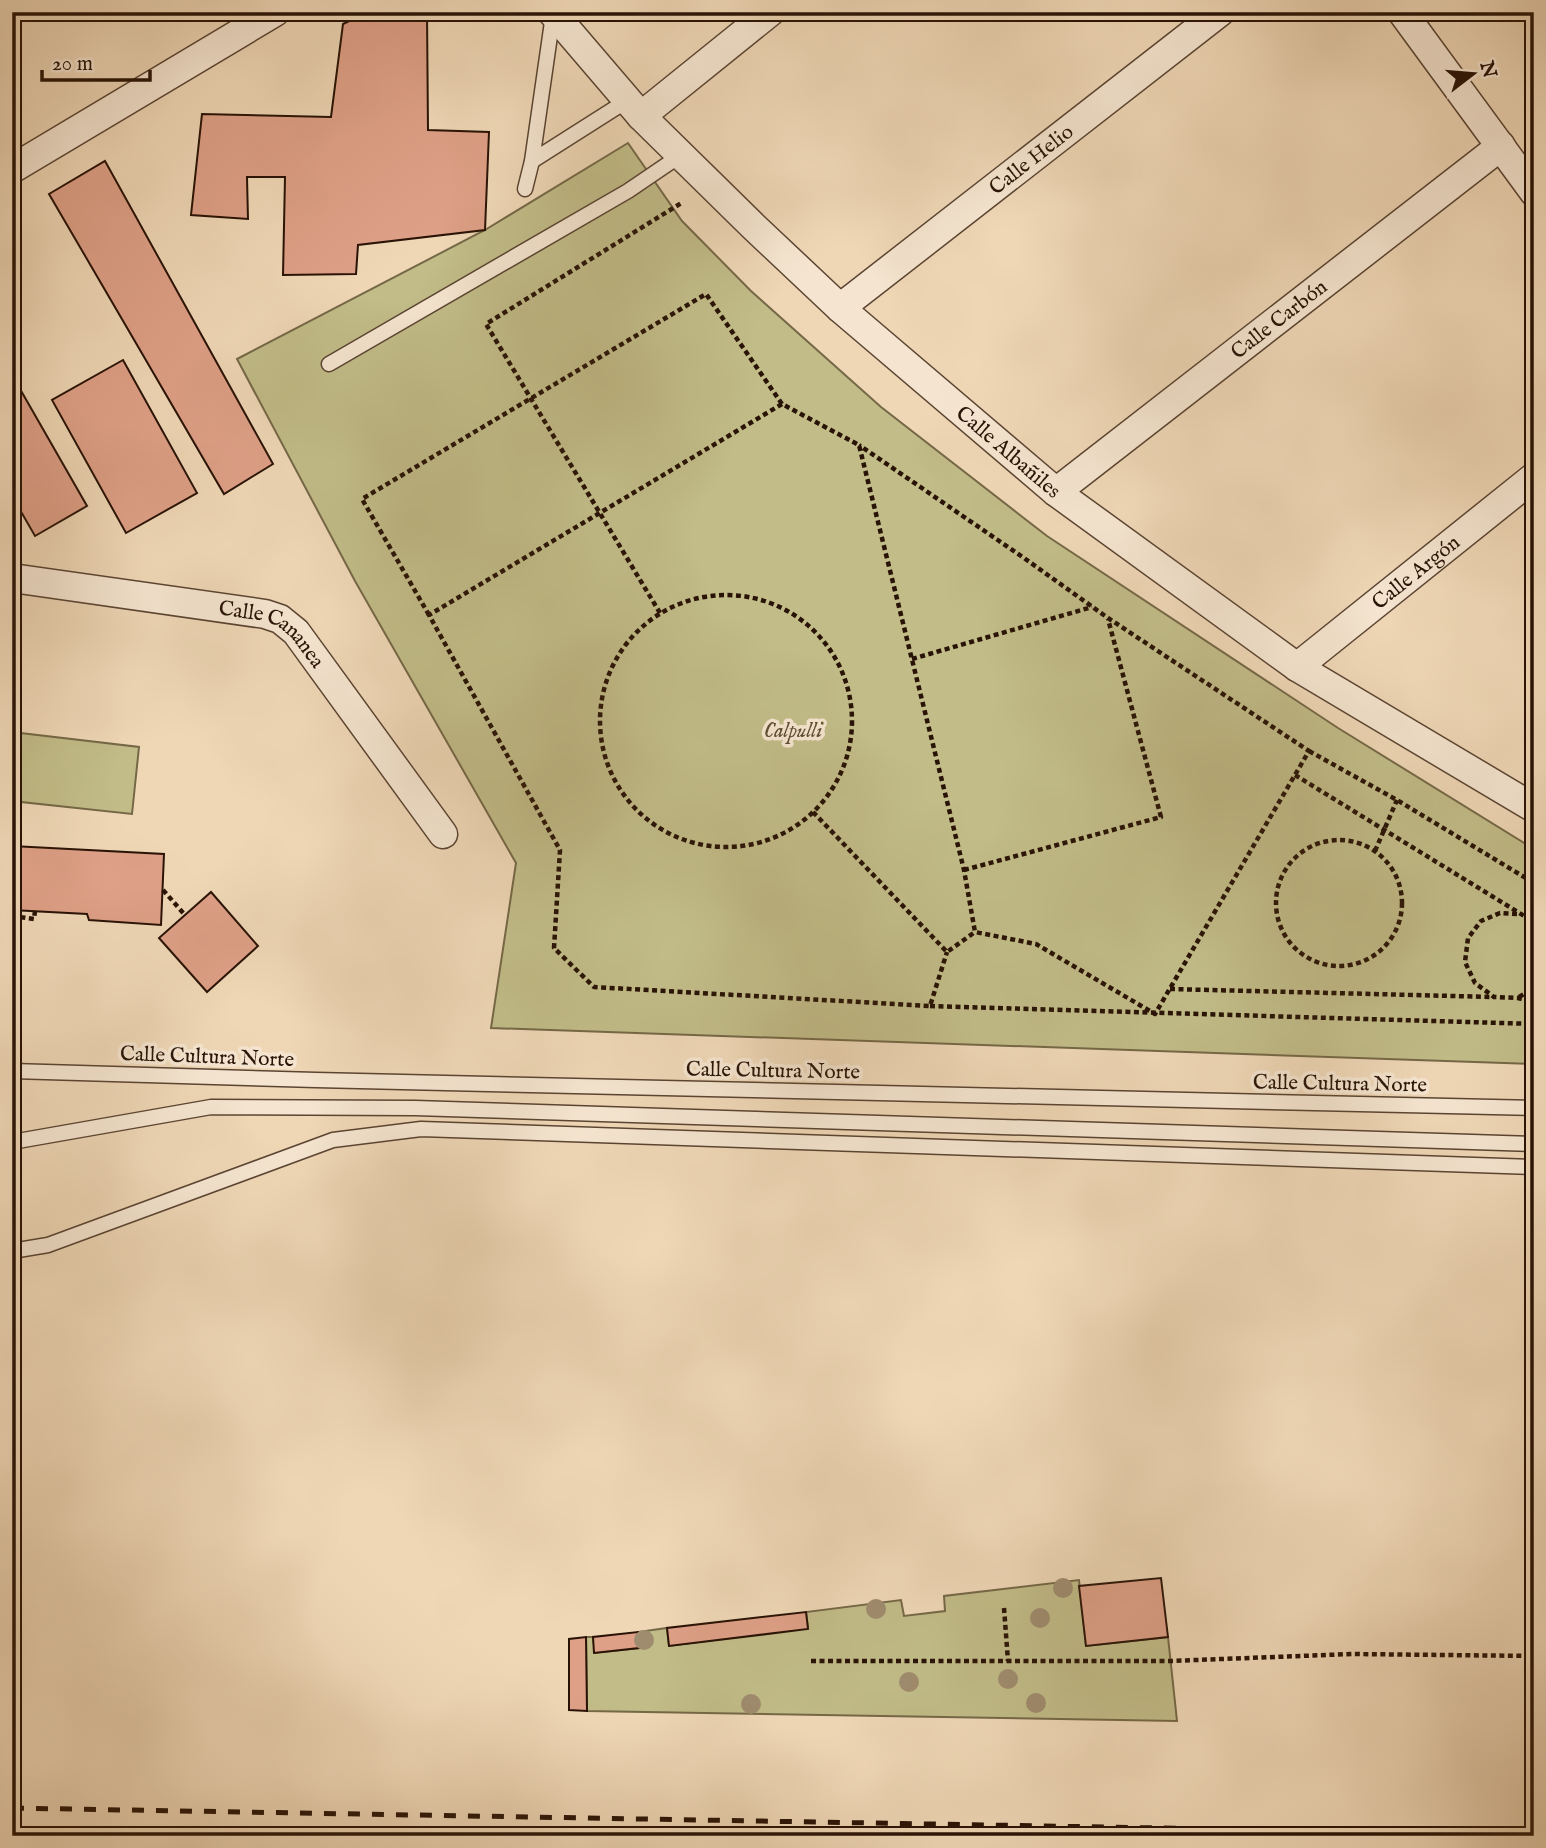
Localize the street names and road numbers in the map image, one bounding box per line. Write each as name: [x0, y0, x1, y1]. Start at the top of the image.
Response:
street label: Calle Helio: [984, 119, 1079, 202]
street label: Calle Carbón: [1226, 274, 1333, 366]
street label: Calle Albañiles: [950, 401, 1066, 505]
street label: Calle Argón: [1367, 530, 1466, 617]
street label: Calle Cananea: [217, 596, 330, 675]
street label: Calle Cultura Norte: [119, 1041, 295, 1074]
street label: Calle Cultura Norte: [686, 1056, 861, 1087]
street label: Calle Cultura Norte: [1253, 1069, 1428, 1100]

